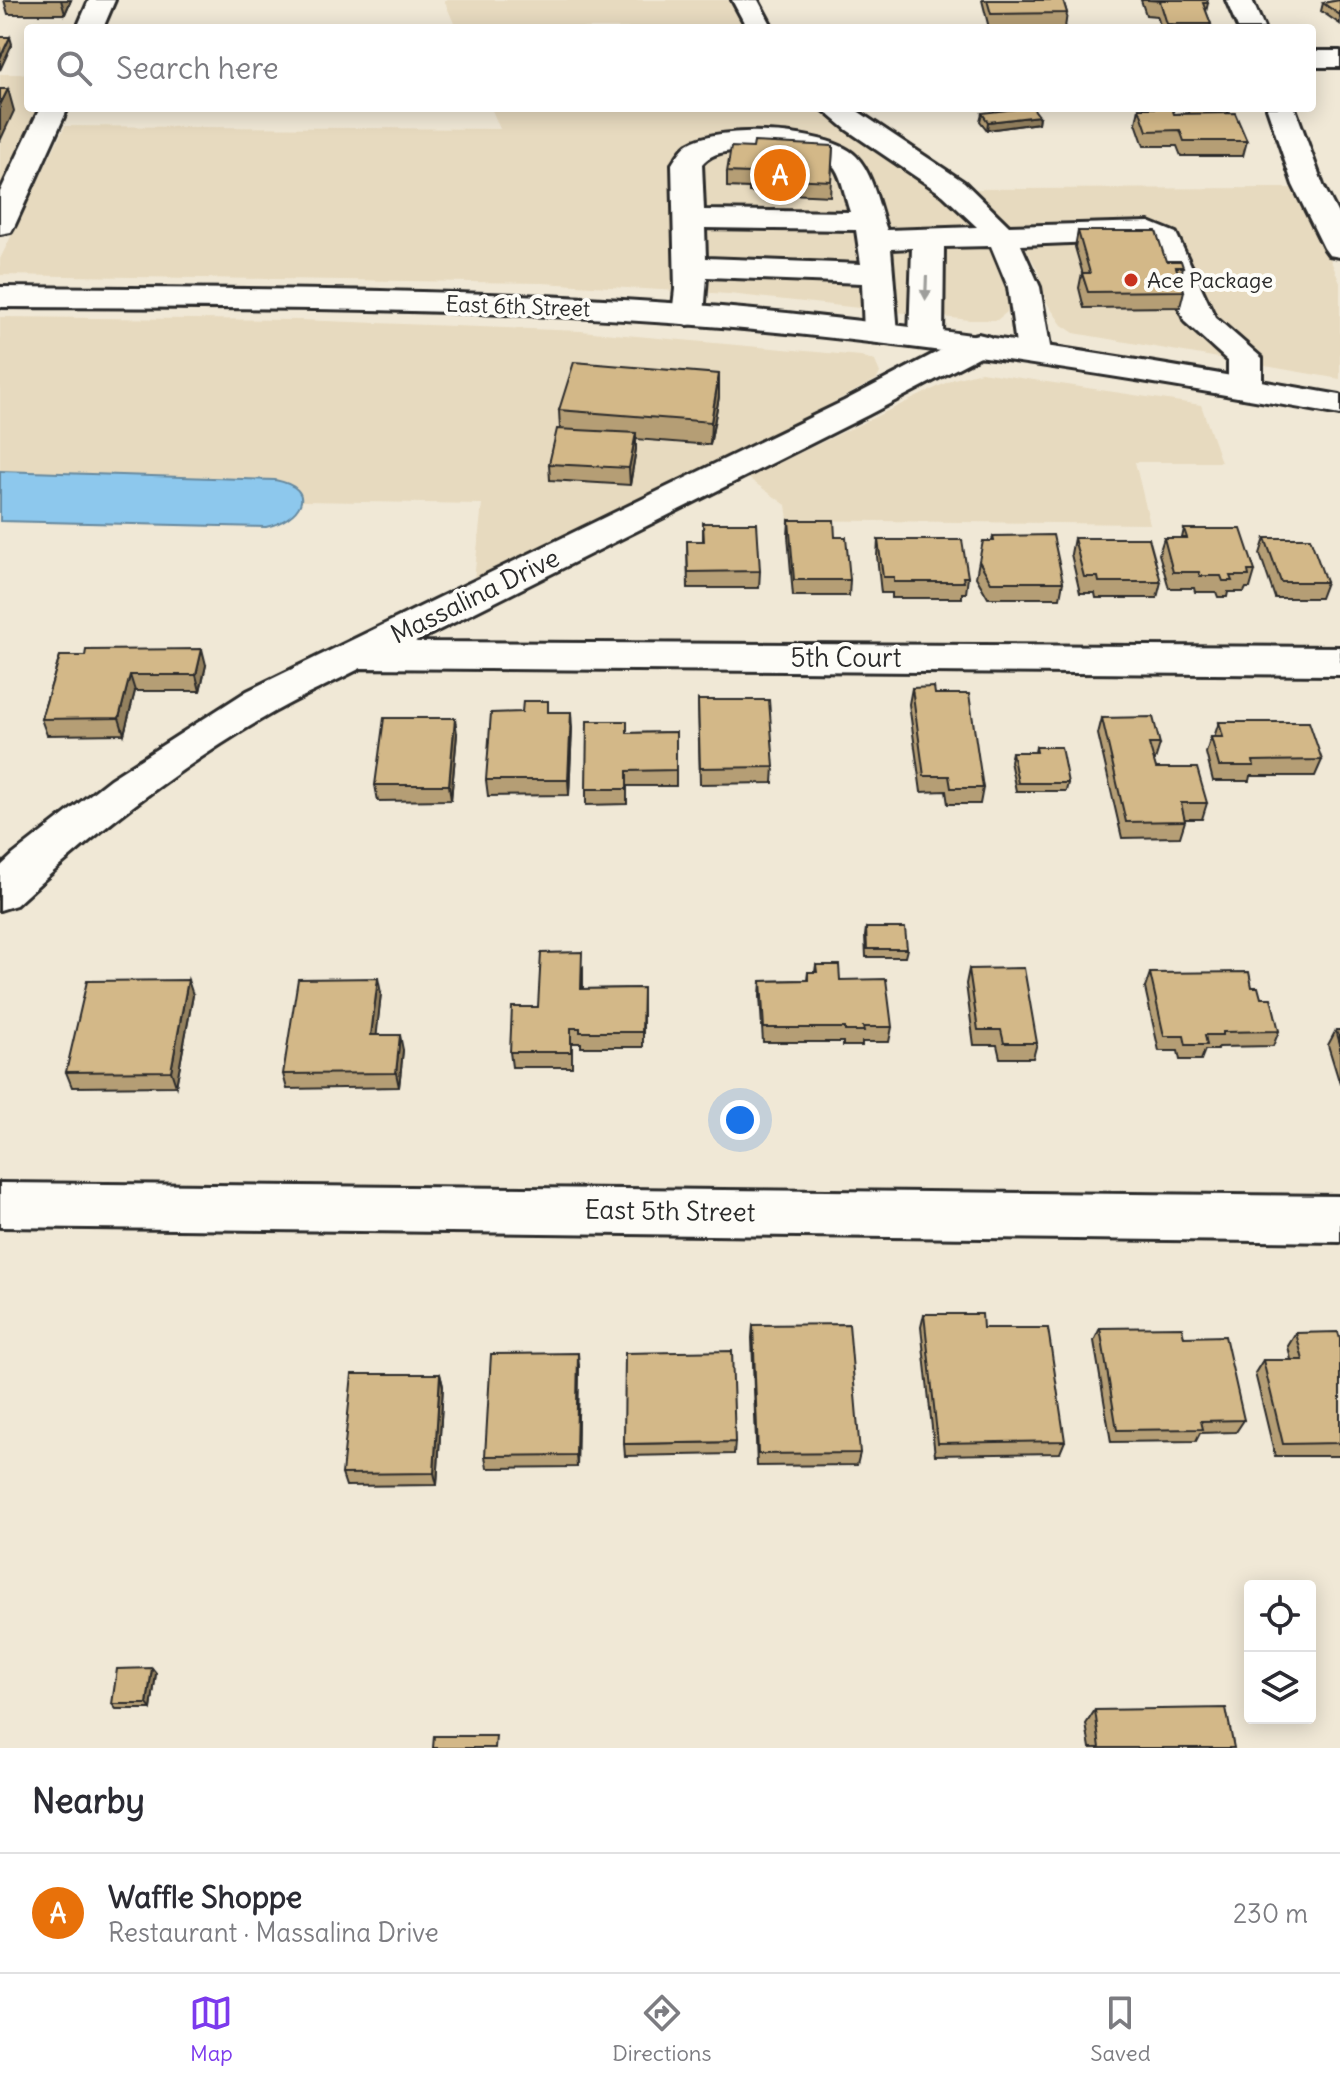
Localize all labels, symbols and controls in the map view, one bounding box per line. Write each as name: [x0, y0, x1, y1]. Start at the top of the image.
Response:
search box: [24, 24, 1316, 112]
icon: search: [52, 46, 96, 90]
text: Search here: [116, 49, 279, 87]
pin: A: [754, 145, 806, 205]
place label: Ace Package: [1147, 266, 1273, 294]
marker: Ace Package: [1122, 271, 1140, 289]
one-way arrow: [920, 276, 933, 301]
street label: East 6th Street: [445, 289, 591, 323]
street label: Massalina Drive: [385, 541, 564, 651]
street label: 5th Court: [791, 641, 902, 674]
your location: [720, 1100, 760, 1140]
street label: East 5th Street: [584, 1193, 756, 1228]
map controls: [1244, 1580, 1316, 1724]
button: locate: [1244, 1580, 1316, 1652]
button: layers: [1244, 1652, 1316, 1724]
text: Nearby: [32, 1779, 145, 1822]
text: Waffle Shoppe: [108, 1878, 302, 1916]
text: A: [50, 1897, 66, 1930]
text: 230 m: [1233, 1897, 1308, 1930]
text: Restaurant · Massalina Drive: [108, 1916, 439, 1949]
tab: Map: [189, 1991, 233, 2067]
tab: Directions: [612, 1991, 712, 2067]
tab: Saved: [1090, 1991, 1151, 2067]

